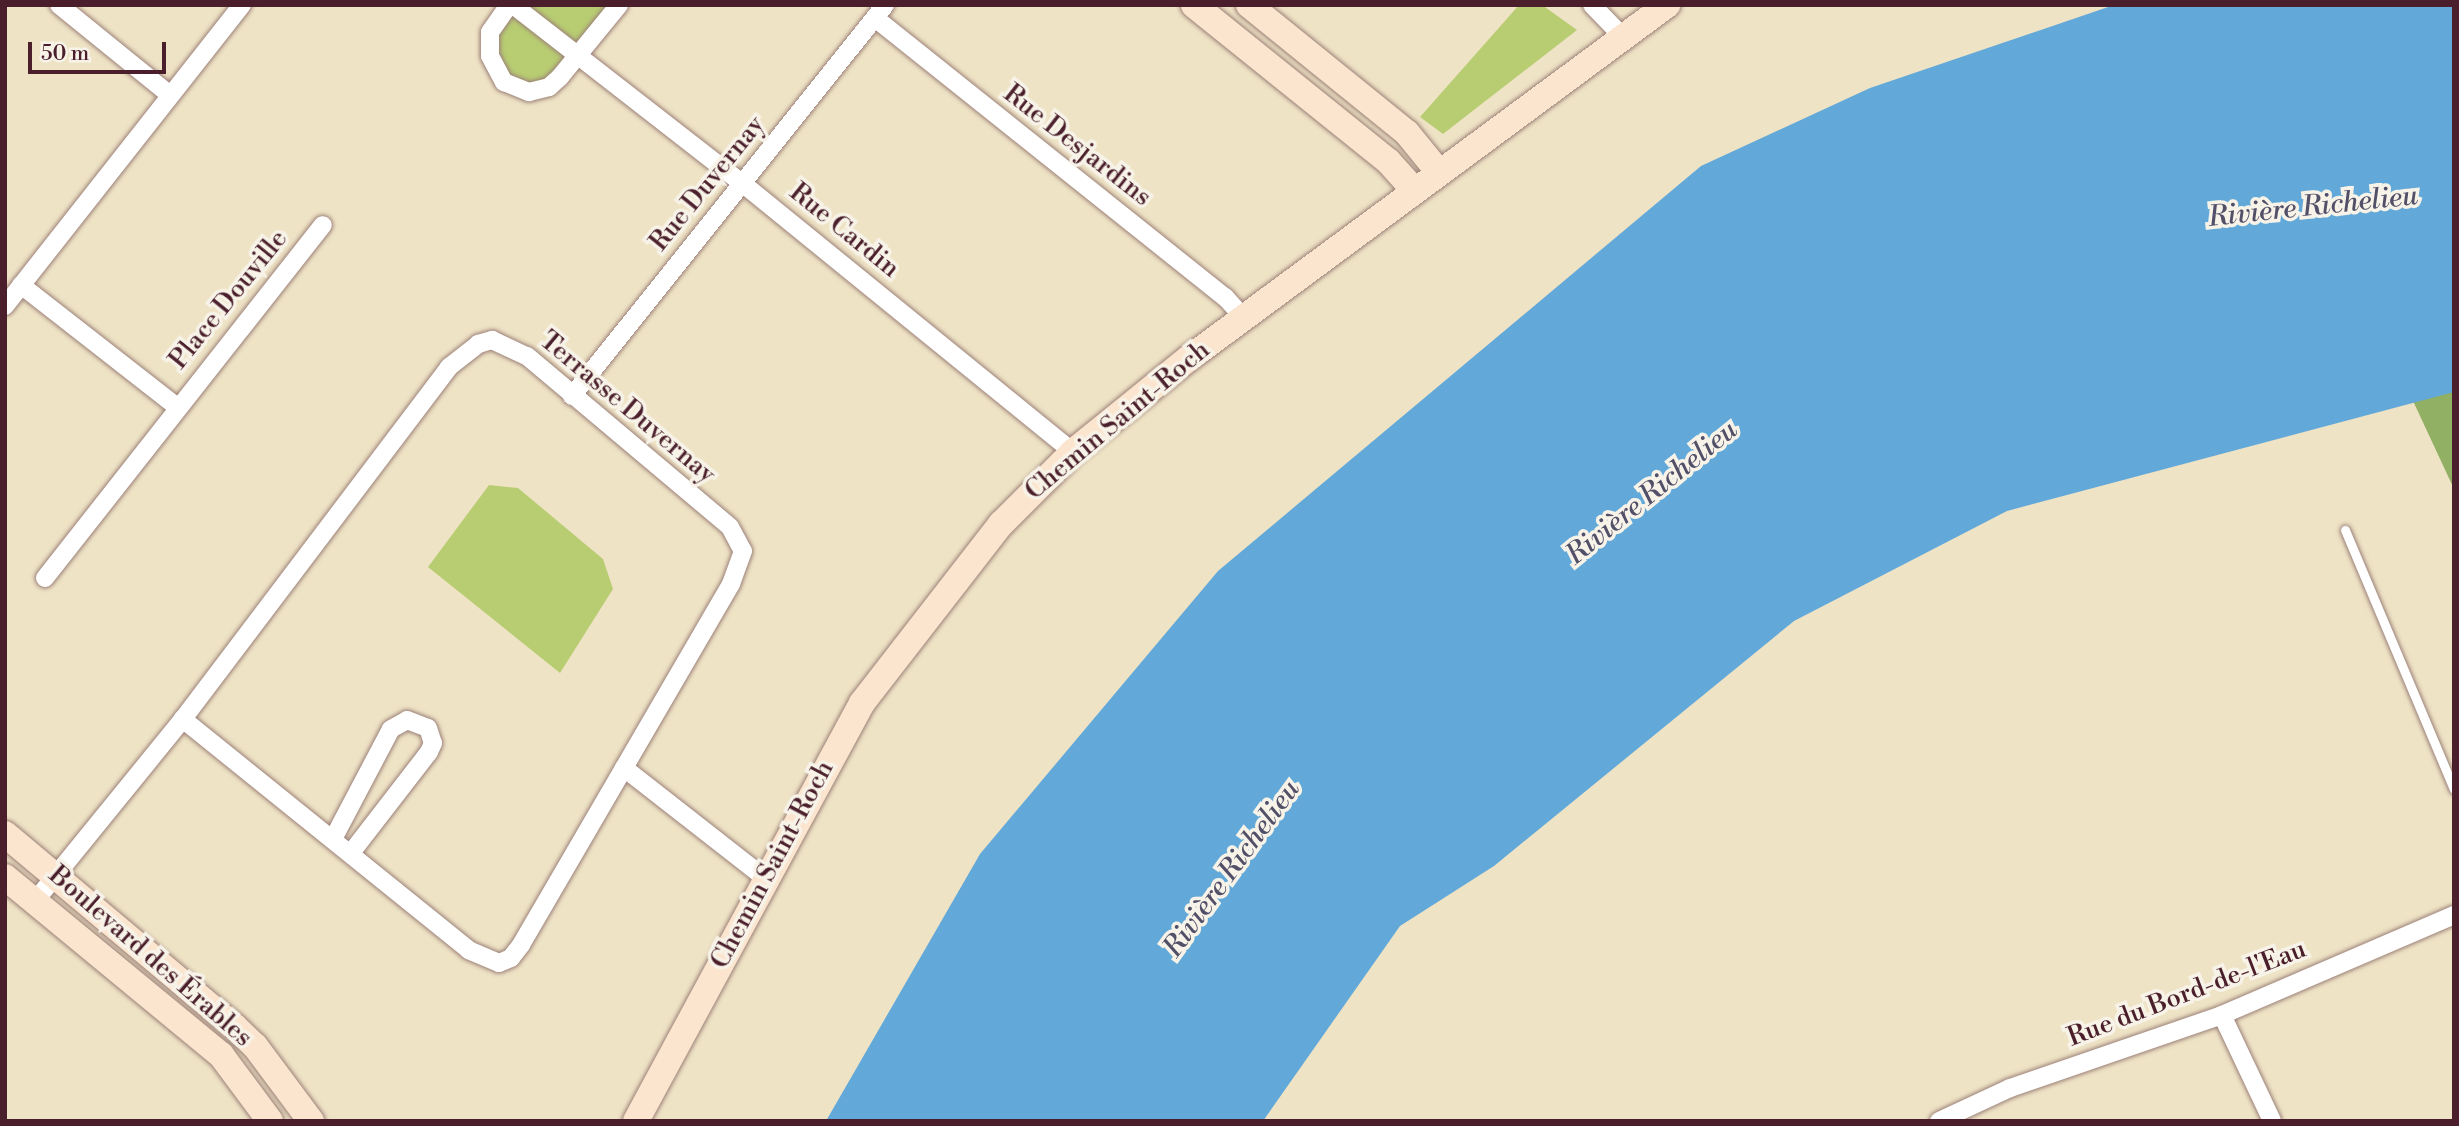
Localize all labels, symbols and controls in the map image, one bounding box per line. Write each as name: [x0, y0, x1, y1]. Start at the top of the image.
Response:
scale bar: [32, 28, 170, 72]
text: 50 m: [41, 41, 89, 67]
street label: Rue Desjardins: [997, 79, 1157, 213]
street label: Rue Duvernay: [644, 110, 772, 258]
street label: Rue Cardin: [783, 177, 905, 285]
water label: Rivière Richelieu: [2206, 179, 2420, 235]
street label: Place Douville: [163, 224, 295, 376]
street label: Terrasse Duvernay: [533, 325, 721, 491]
street label: Chemin Saint-Roch: [1019, 335, 1217, 507]
water label: Rivière Richelieu: [1559, 414, 1745, 572]
street label: Chemin Saint-Roch: [705, 756, 841, 974]
water label: Rivière Richelieu: [1156, 774, 1308, 964]
street label: Boulevard des Érables: [42, 860, 258, 1054]
street label: Rue du Bord-de-l'Eau: [2063, 934, 2311, 1054]

